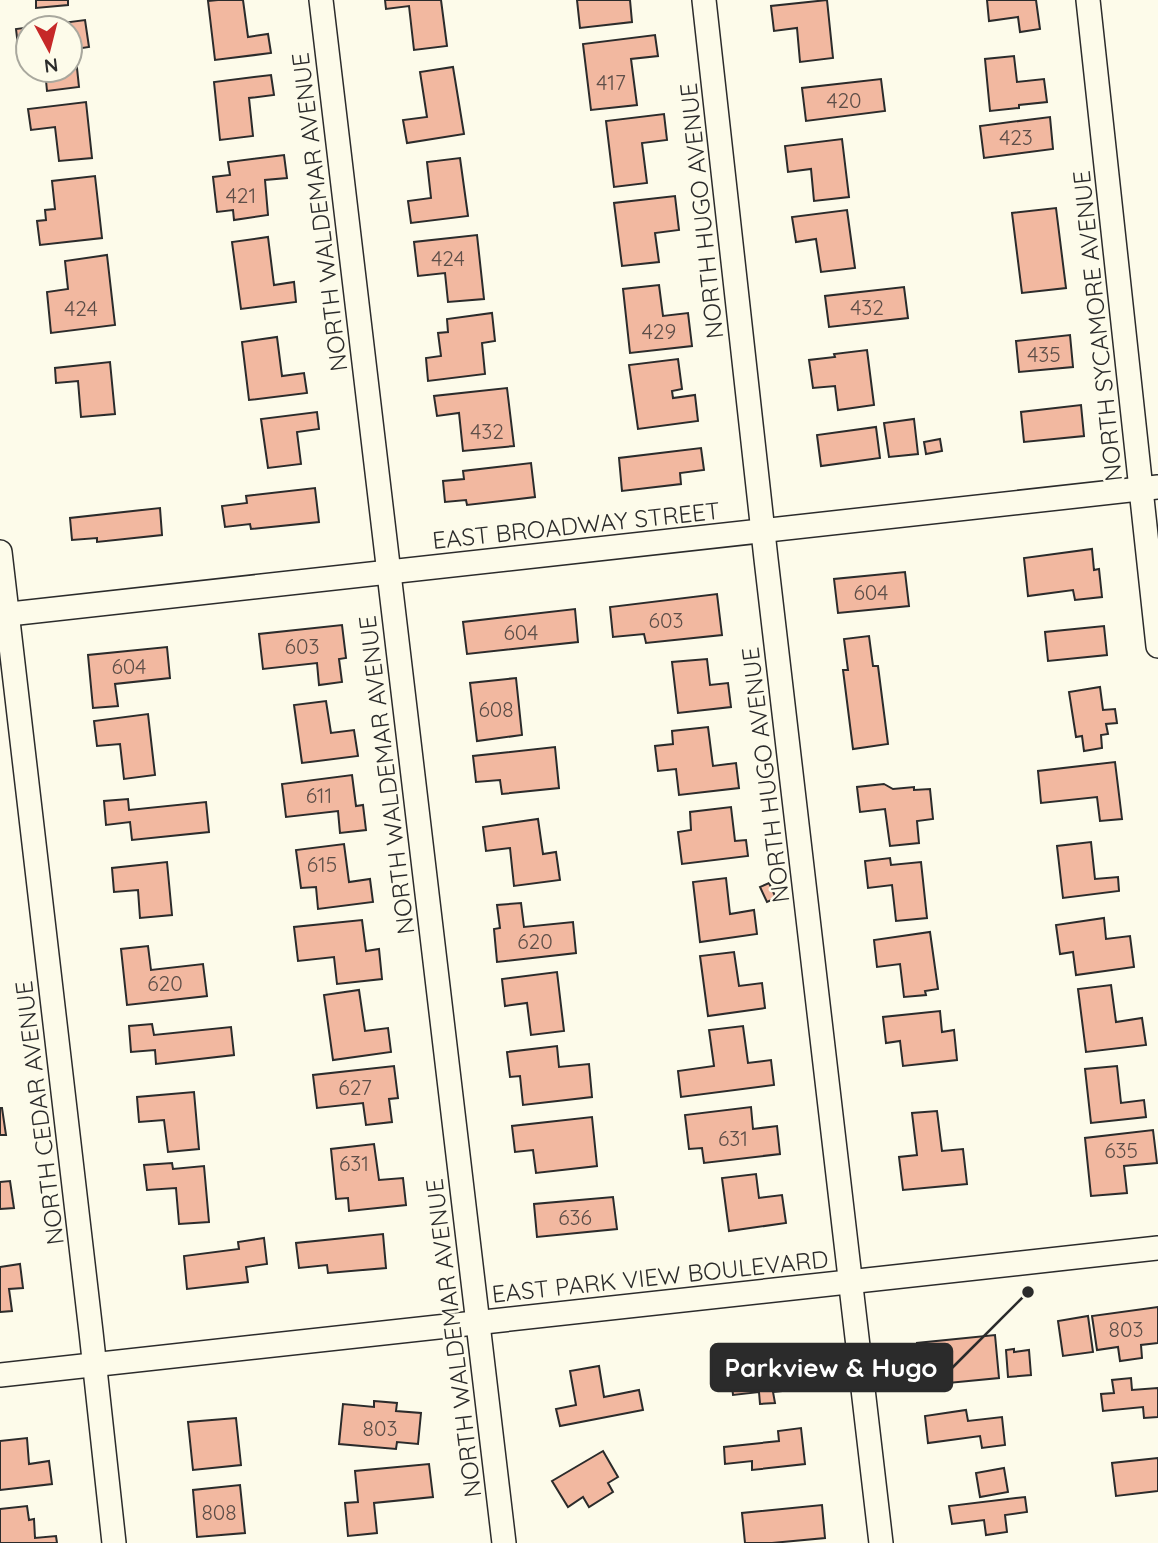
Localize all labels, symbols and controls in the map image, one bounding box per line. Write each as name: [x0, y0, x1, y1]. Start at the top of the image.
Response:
north arrow: [14, 14, 84, 84]
street label: NORTH WALDEMAR AVENUE: [285, 51, 353, 373]
text: N: [43, 53, 59, 79]
house number: 417: [596, 69, 626, 95]
street label: NORTH HUGO AVENUE: [673, 82, 729, 340]
house number: 420: [826, 87, 862, 113]
house number: 423: [999, 124, 1033, 150]
street label: NORTH SYCAMORE AVENUE: [1066, 169, 1128, 483]
house number: 421: [226, 182, 256, 208]
house number: 424: [431, 245, 465, 271]
house number: 432: [850, 294, 884, 320]
house number: 424: [64, 295, 98, 321]
house number: 429: [642, 318, 676, 344]
house number: 435: [1027, 341, 1061, 367]
house number: 432: [470, 418, 504, 444]
street label: EAST BROADWAY STREET: [431, 495, 721, 555]
house number: 604: [854, 579, 888, 605]
house number: 603: [649, 607, 683, 633]
street label: NORTH WALDEMAR AVENUE: [352, 614, 420, 936]
house number: 604: [504, 619, 538, 645]
house number: 603: [285, 633, 319, 659]
street label: NORTH HUGO AVENUE: [734, 646, 796, 904]
house number: 604: [112, 653, 146, 679]
house number: 608: [478, 696, 514, 722]
house number: 611: [306, 782, 332, 808]
house number: 615: [307, 851, 337, 877]
house number: 620: [517, 928, 553, 954]
house number: 620: [147, 970, 183, 996]
street label: NORTH CEDAR AVENUE: [8, 979, 70, 1247]
house number: 627: [338, 1074, 372, 1100]
house number: 631: [718, 1125, 748, 1151]
house number: 635: [1104, 1137, 1138, 1163]
house number: 631: [339, 1150, 369, 1176]
street label: NORTH WALDEMAR AVENUE: [419, 1177, 487, 1499]
house number: 636: [558, 1204, 592, 1230]
street label: EAST PARK VIEW BOULEVARD: [490, 1243, 830, 1309]
house number: 803: [1109, 1316, 1143, 1342]
callout: Parkview & Hugo: [711, 1344, 952, 1391]
text: Parkview & Hugo: [725, 1351, 938, 1384]
house number: 803: [363, 1415, 397, 1441]
house number: 808: [201, 1499, 237, 1525]

